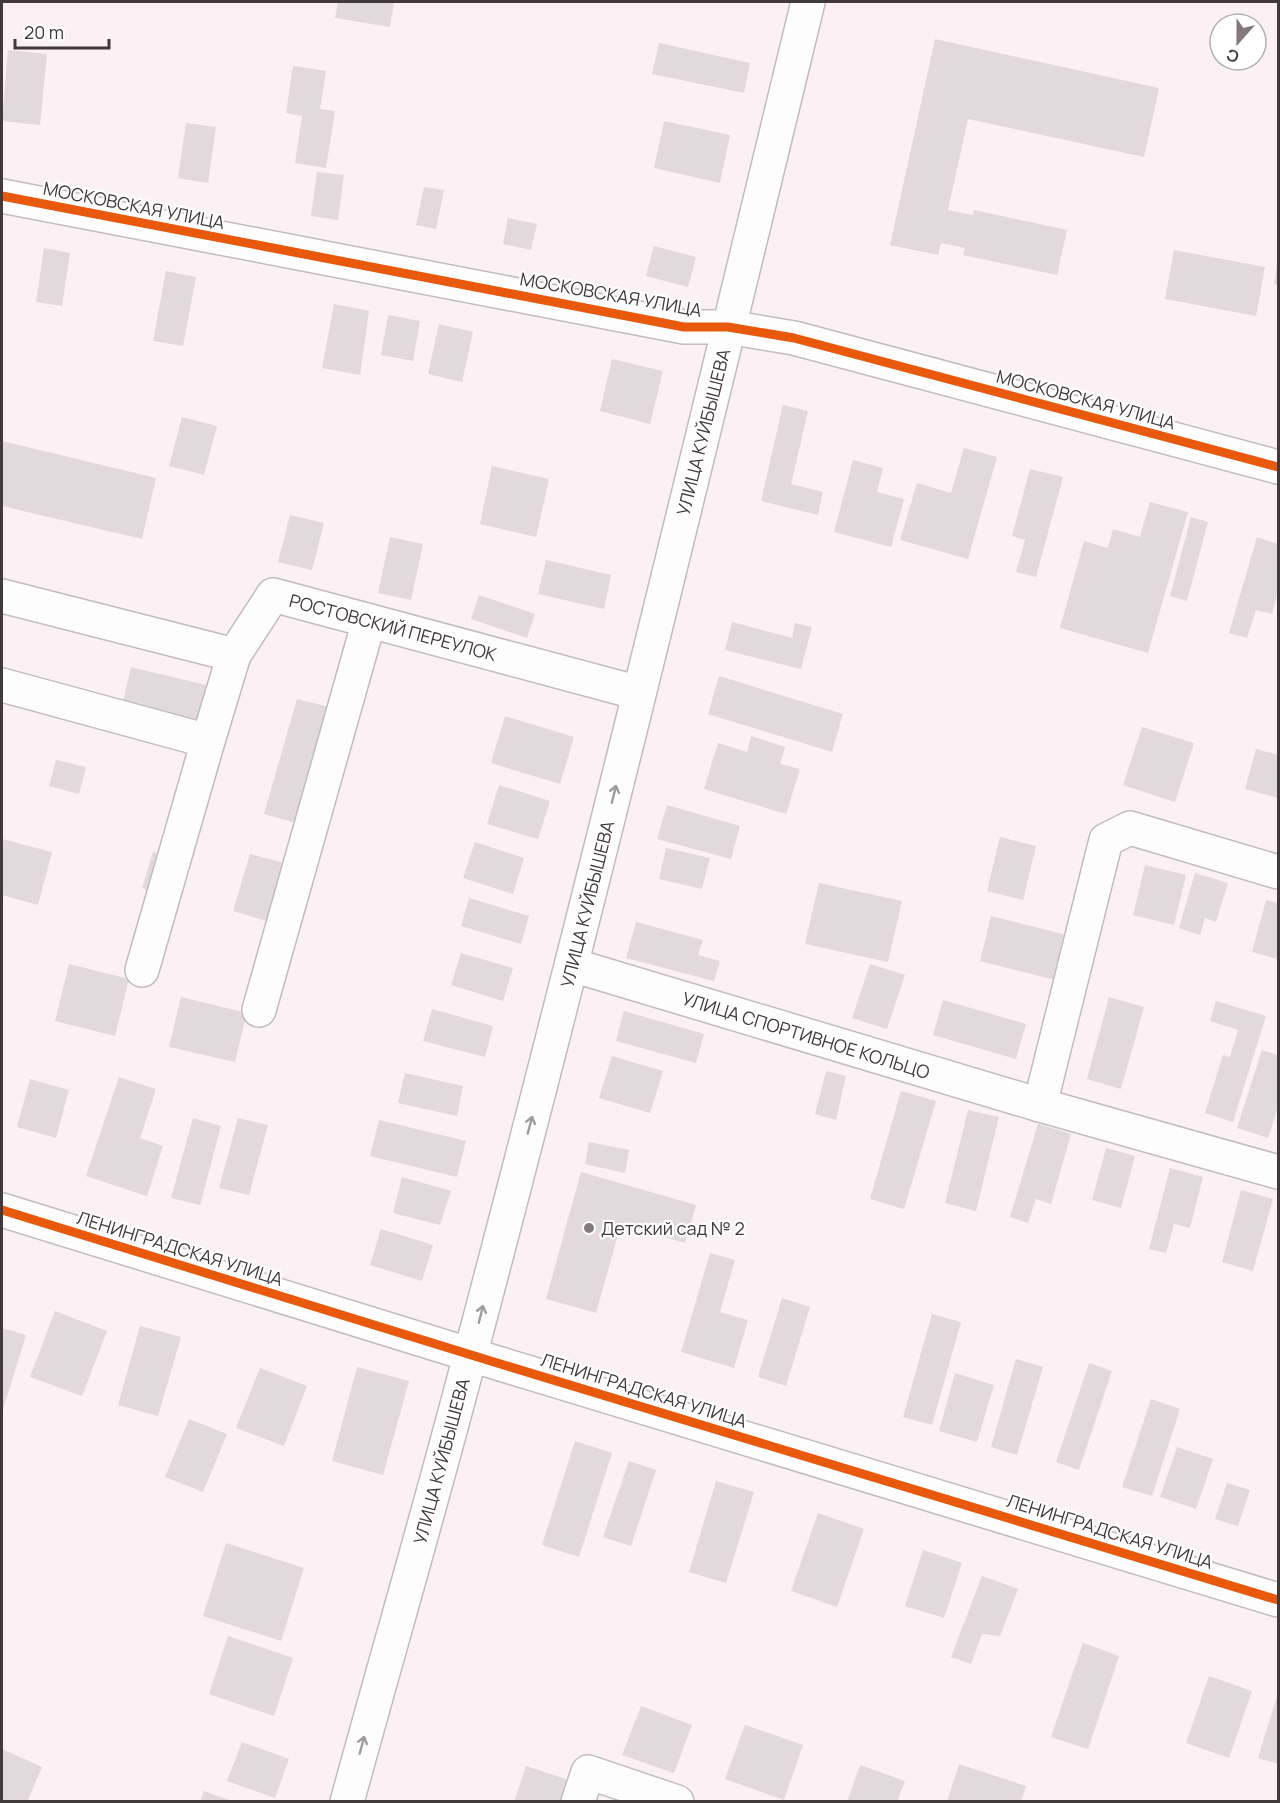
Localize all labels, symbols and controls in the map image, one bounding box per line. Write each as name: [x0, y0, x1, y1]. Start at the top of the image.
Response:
scale bar: [15, 12, 110, 50]
north arrow: [1208, 12, 1268, 72]
text: 20 m: [24, 20, 64, 44]
text: С: [1223, 44, 1242, 68]
street label: МОСКОВСКАЯ УЛИЦА: [41, 176, 227, 234]
street label: МОСКОВСКАЯ УЛИЦА: [518, 266, 704, 322]
street label: УЛИЦА КУЙБЫШЕВА: [671, 346, 735, 518]
street label: МОСКОВСКАЯ УЛИЦА: [994, 364, 1179, 435]
street label: РОСТОВСКИЙ ПЕРЕУЛОК: [287, 588, 500, 666]
one-way arrow: [608, 785, 620, 804]
street label: УЛИЦА КУЙБЫШЕВА: [555, 818, 619, 990]
street label: УЛИЦА СПОРТИВНОЕ КОЛЬЦО: [679, 986, 933, 1084]
one-way arrow: [525, 1116, 536, 1135]
street label: ЛЕНИНГРАДСКАЯ УЛИЦА: [74, 1205, 287, 1291]
place label: Детский сад № 2: [601, 1216, 745, 1240]
marker: Детский сад № 2: [582, 1221, 596, 1235]
one-way arrow: [476, 1305, 487, 1324]
street label: ЛЕНИНГРАДСКАЯ УЛИЦА: [538, 1347, 751, 1433]
street label: УЛИЦА КУЙБЫШЕВА: [407, 1375, 475, 1547]
street label: ЛЕНИНГРАДСКАЯ УЛИЦА: [1004, 1488, 1217, 1574]
one-way arrow: [357, 1736, 369, 1755]

